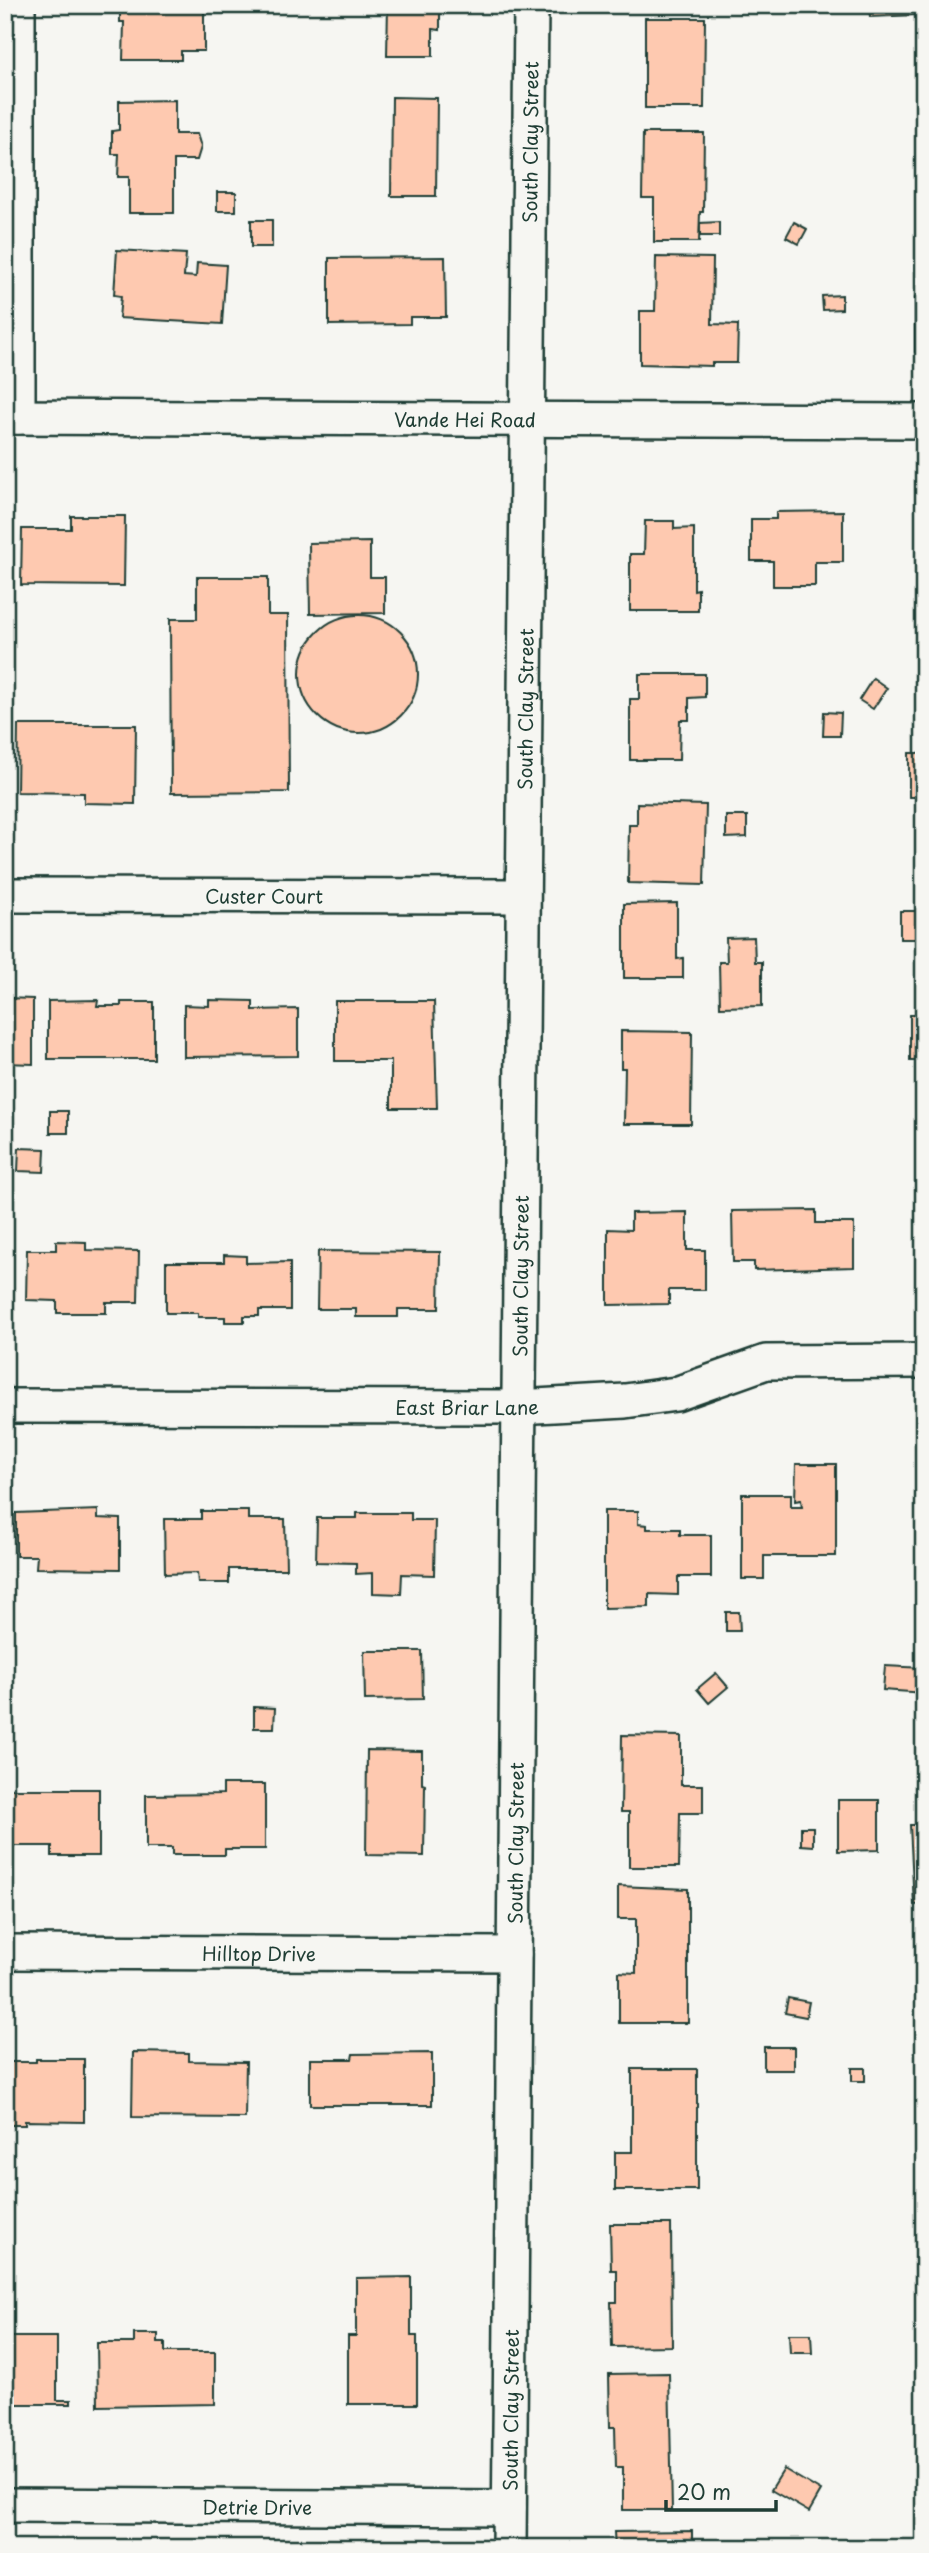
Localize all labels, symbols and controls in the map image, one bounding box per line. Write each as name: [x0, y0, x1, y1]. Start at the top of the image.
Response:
street label: South Clay Street: [515, 61, 545, 223]
street label: Vande Hei Road: [394, 405, 536, 433]
street label: South Clay Street: [510, 628, 540, 790]
street label: Custer Court: [205, 881, 323, 910]
street label: South Clay Street: [505, 1195, 535, 1357]
street label: East Briar Lane: [395, 1392, 540, 1421]
street label: South Clay Street: [500, 1762, 530, 1924]
street label: Hilltop Drive: [202, 1939, 316, 1967]
street label: South Clay Street: [495, 2329, 525, 2491]
scale bar: [666, 2469, 777, 2513]
text: 20 m: [677, 2475, 731, 2507]
street label: Detrie Drive: [202, 2492, 312, 2521]

